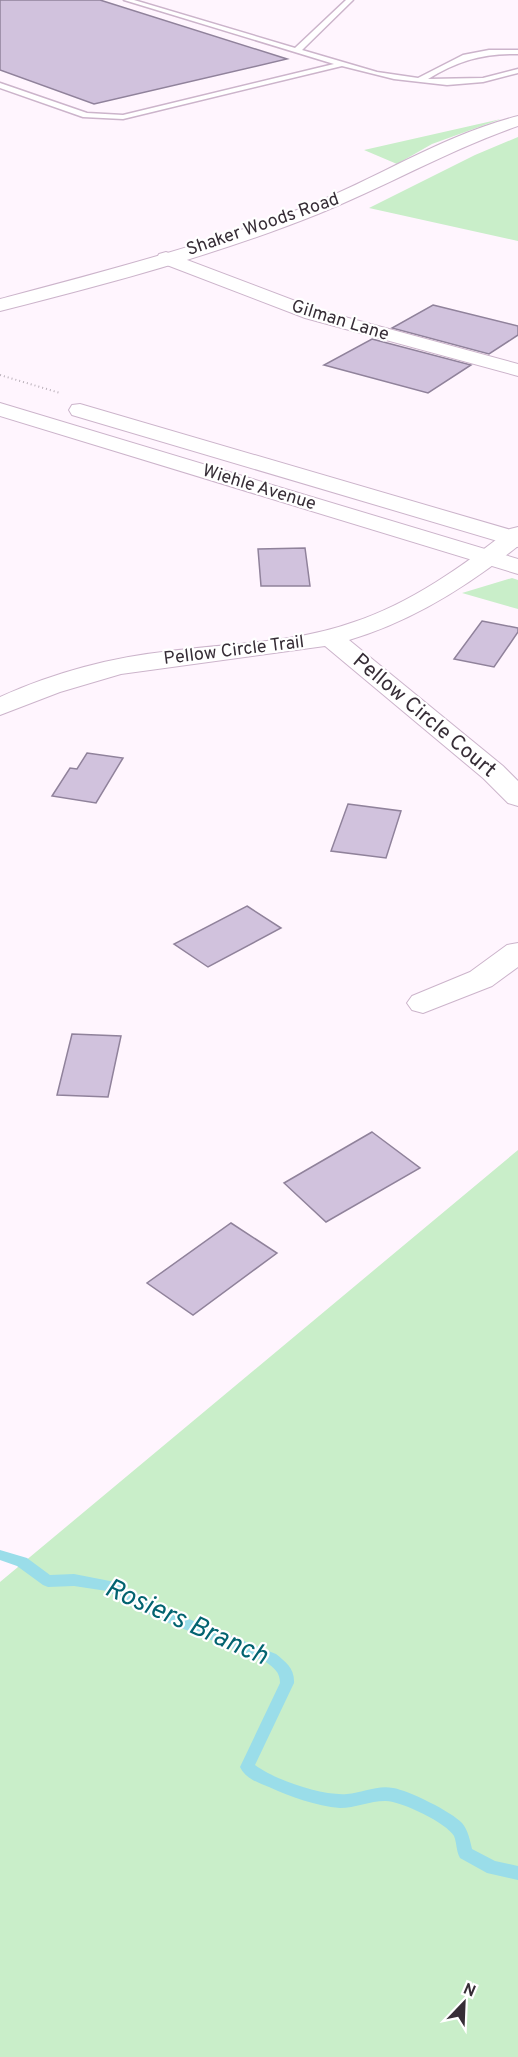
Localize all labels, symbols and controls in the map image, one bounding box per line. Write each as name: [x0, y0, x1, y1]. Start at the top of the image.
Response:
street label: Shaker Woods Road: [184, 188, 342, 262]
street label: Gilman Lane: [288, 295, 392, 347]
street label: Wiehle Avenue: [199, 460, 319, 516]
street label: Pellow Circle Trail: [162, 631, 306, 671]
street label: Pellow Circle Court: [347, 648, 501, 784]
water label: Rosiers Branch: [99, 1572, 273, 1674]
north arrow: [434, 1973, 494, 2033]
text: N: [460, 1980, 478, 2002]

